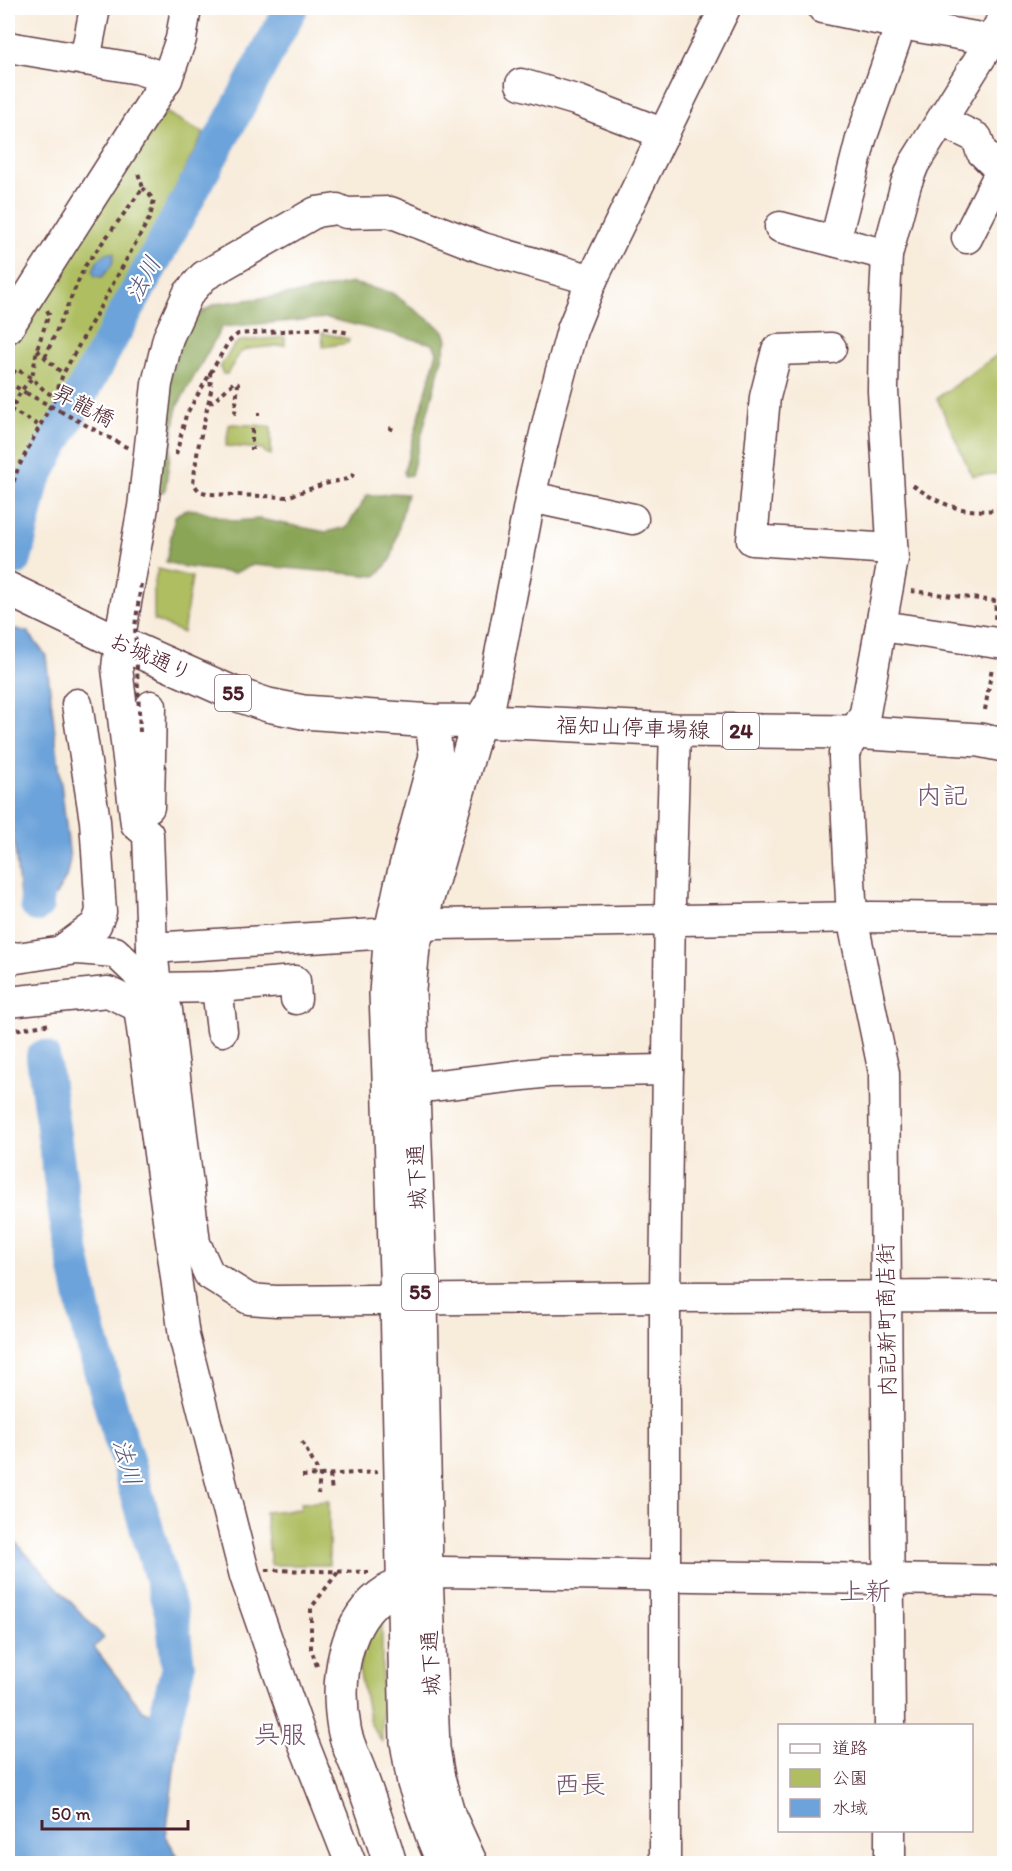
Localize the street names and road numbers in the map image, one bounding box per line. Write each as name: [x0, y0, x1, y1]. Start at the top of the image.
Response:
street label: 昇龍橋: [48, 378, 119, 433]
street label: お城通り: [105, 626, 196, 687]
road number: 55: [215, 675, 251, 711]
street label: 福知山停車場線: [556, 711, 710, 744]
road number: 24: [723, 713, 759, 749]
street label: 城下通: [402, 1144, 431, 1210]
street label: 内記新町商店街: [872, 1243, 901, 1397]
road number: 55: [402, 1274, 438, 1310]
street label: 城下通: [416, 1630, 445, 1696]

